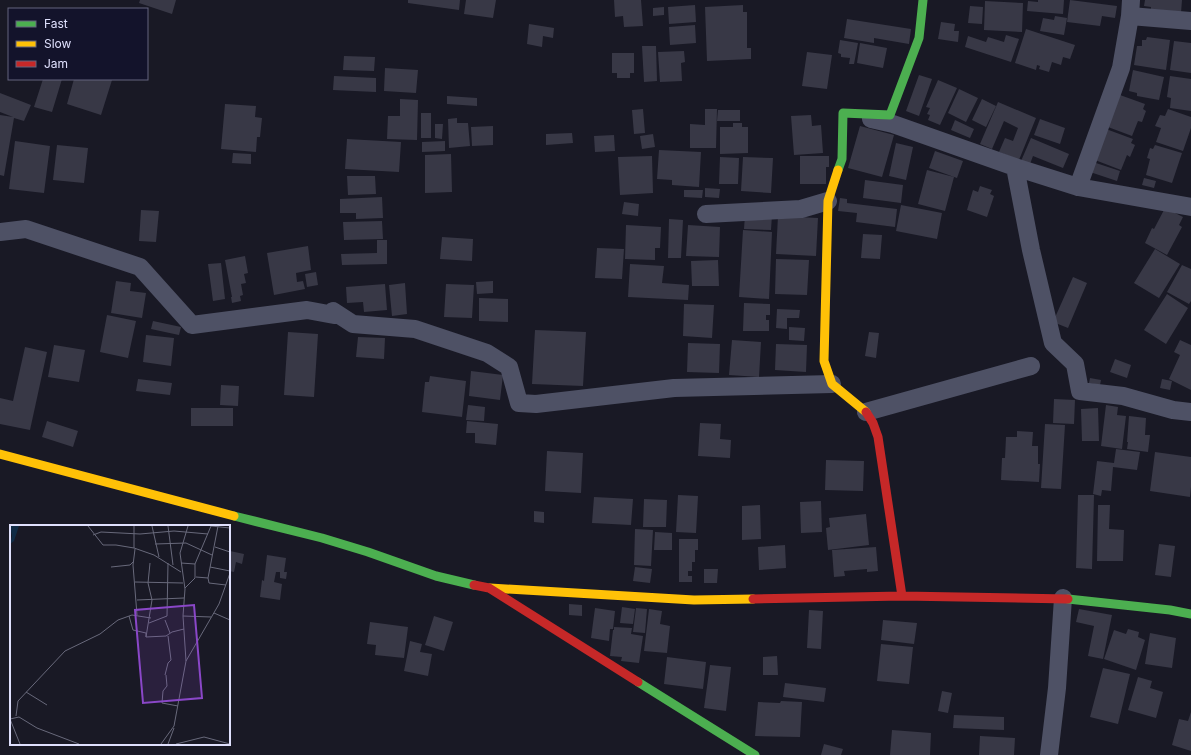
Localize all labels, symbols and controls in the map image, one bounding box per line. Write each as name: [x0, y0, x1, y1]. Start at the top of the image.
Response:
legend: [8, 8, 148, 80]
text: Fast: [44, 16, 68, 31]
text: Slow: [44, 36, 72, 51]
text: Jam: [44, 56, 68, 71]
inset map: [10, 525, 230, 745]

